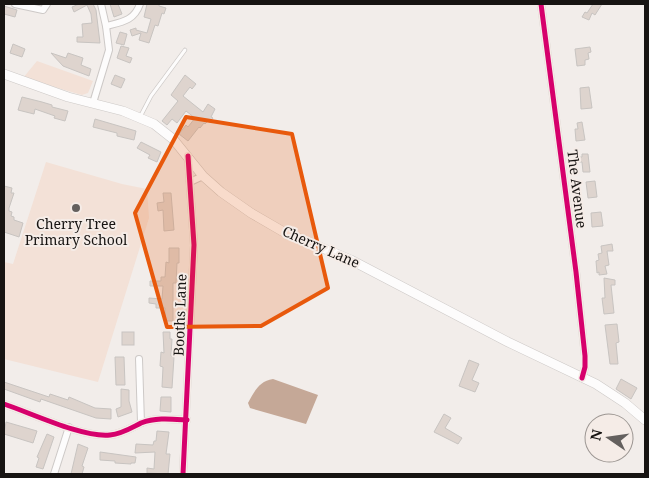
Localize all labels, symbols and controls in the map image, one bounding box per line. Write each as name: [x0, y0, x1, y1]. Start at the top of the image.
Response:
street label: The Avenue: [563, 149, 592, 229]
marker: Cherry Tree Primary School: [70, 202, 82, 214]
place label: Cherry Tree Primary School: [25, 214, 128, 249]
street label: Cherry Lane: [279, 221, 363, 272]
street label: Booths Lane: [169, 274, 190, 356]
north arrow: [584, 413, 634, 463]
text: N: [585, 427, 606, 442]

